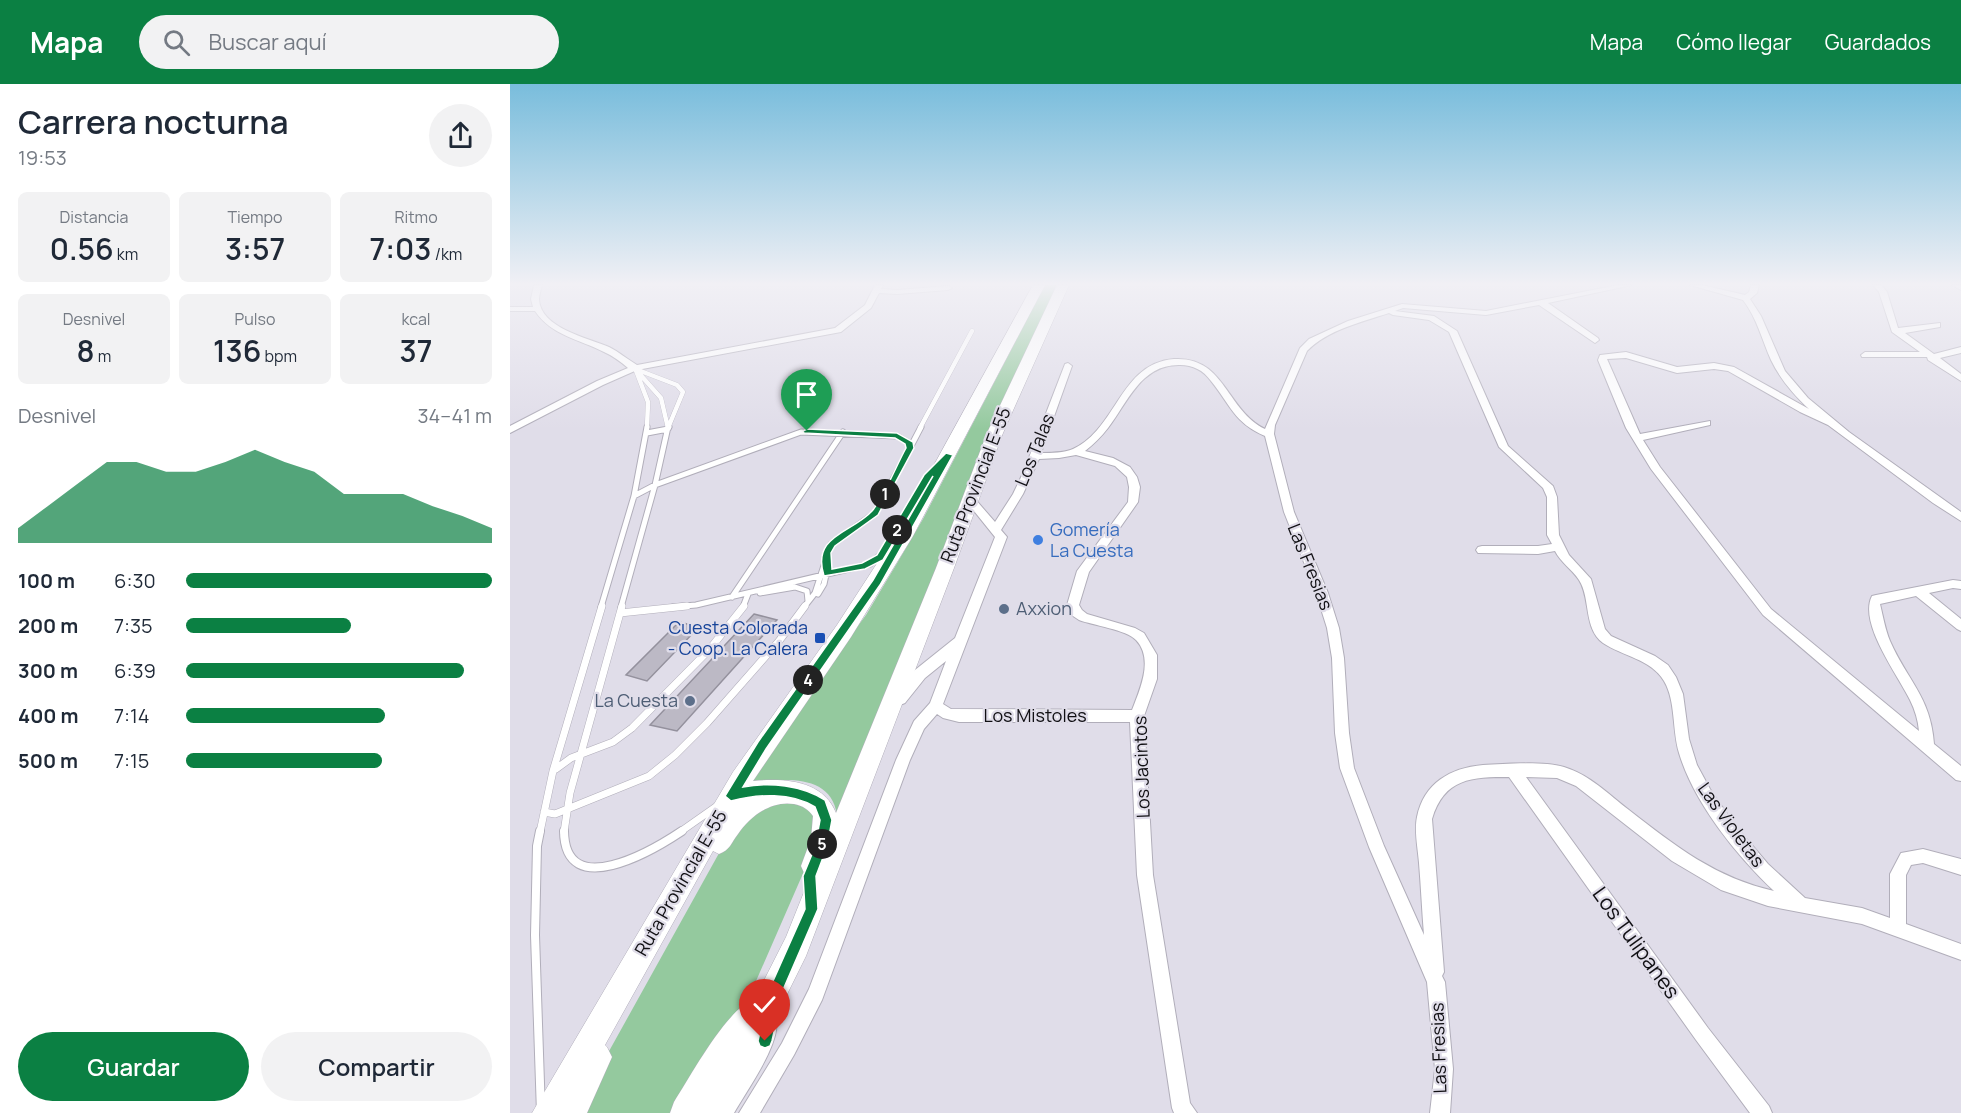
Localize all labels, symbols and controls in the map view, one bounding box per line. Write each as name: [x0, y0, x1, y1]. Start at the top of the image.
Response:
search box: [139, 15, 559, 69]
text: Mapa: [30, 23, 103, 61]
icon: search: [160, 26, 193, 59]
text: Buscar aquí: [208, 27, 327, 57]
text: Mapa: [1590, 28, 1643, 56]
text: Cómo llegar: [1676, 28, 1792, 56]
text: Guardados: [1825, 28, 1931, 56]
text: Carrera nocturna: [18, 99, 288, 144]
button: share: [429, 104, 492, 167]
text: 19:53: [18, 144, 67, 171]
text: Distancia: [60, 206, 128, 228]
text: Tiempo: [228, 206, 282, 228]
text: Ritmo: [394, 206, 438, 228]
text: 0.56: [50, 228, 114, 269]
text: 3:57: [225, 228, 285, 269]
text: 7:03: [370, 228, 432, 269]
text: km: [114, 243, 138, 265]
text: /km: [432, 243, 462, 265]
text: Desnivel: [63, 308, 125, 330]
text: Pulso: [235, 308, 275, 330]
text: kcal: [401, 308, 431, 330]
text: 8: [77, 330, 95, 371]
text: 136: [213, 330, 261, 371]
text: 37: [400, 330, 432, 371]
text: m: [95, 345, 111, 367]
text: bpm: [261, 345, 297, 367]
pin: [781, 369, 832, 431]
icon: arrive: [790, 378, 823, 411]
text: Desnivel: [18, 402, 96, 429]
text: 34–41 m: [417, 402, 492, 429]
street label: Ruta Provincial E-55: [934, 404, 1016, 566]
street label: Los Talas: [1009, 410, 1059, 489]
pin: 1: [870, 479, 900, 509]
text: 1: [881, 483, 889, 505]
pin: 2: [882, 515, 912, 545]
place label: Gomería La Cuesta: [1050, 517, 1134, 562]
text: 2: [892, 519, 902, 541]
street label: Las Fresias: [1283, 520, 1339, 613]
marker: Gomería La Cuesta: [1031, 533, 1045, 547]
text: 100 m: [18, 567, 75, 594]
text: 6:30: [114, 567, 156, 594]
place label: Axxion: [1016, 596, 1072, 620]
marker: Axxion: [997, 602, 1011, 616]
text: 200 m: [18, 612, 78, 639]
text: 7:35: [114, 612, 153, 639]
place label: Cuesta Colorada - Coop. La Calera: [668, 615, 808, 660]
marker: Cuesta Colorada - Coop. La Calera: [813, 631, 827, 645]
text: 300 m: [18, 657, 78, 684]
text: 6:39: [114, 657, 156, 684]
pin: 4: [793, 665, 823, 695]
text: 4: [803, 669, 813, 691]
place label: La Cuesta: [594, 688, 678, 712]
marker: La Cuesta: [683, 694, 697, 708]
text: 400 m: [18, 702, 78, 729]
text: 7:14: [114, 702, 150, 729]
street label: Los Mistoles: [983, 703, 1087, 727]
street label: Los Jacintos: [1127, 715, 1155, 819]
text: 500 m: [18, 747, 78, 774]
text: 7:15: [114, 747, 149, 774]
street label: Las Violetas: [1693, 777, 1771, 872]
street label: Ruta Provincial E-55: [629, 805, 732, 960]
pin: 5: [807, 829, 837, 859]
text: 5: [817, 833, 827, 855]
street label: Los Tulipanes: [1587, 881, 1687, 1004]
pin: [739, 979, 790, 1041]
icon: check: [748, 988, 781, 1021]
street label: Las Fresias: [1424, 1002, 1452, 1094]
button: Guardar: [18, 1032, 249, 1101]
button: Compartir: [261, 1032, 492, 1101]

